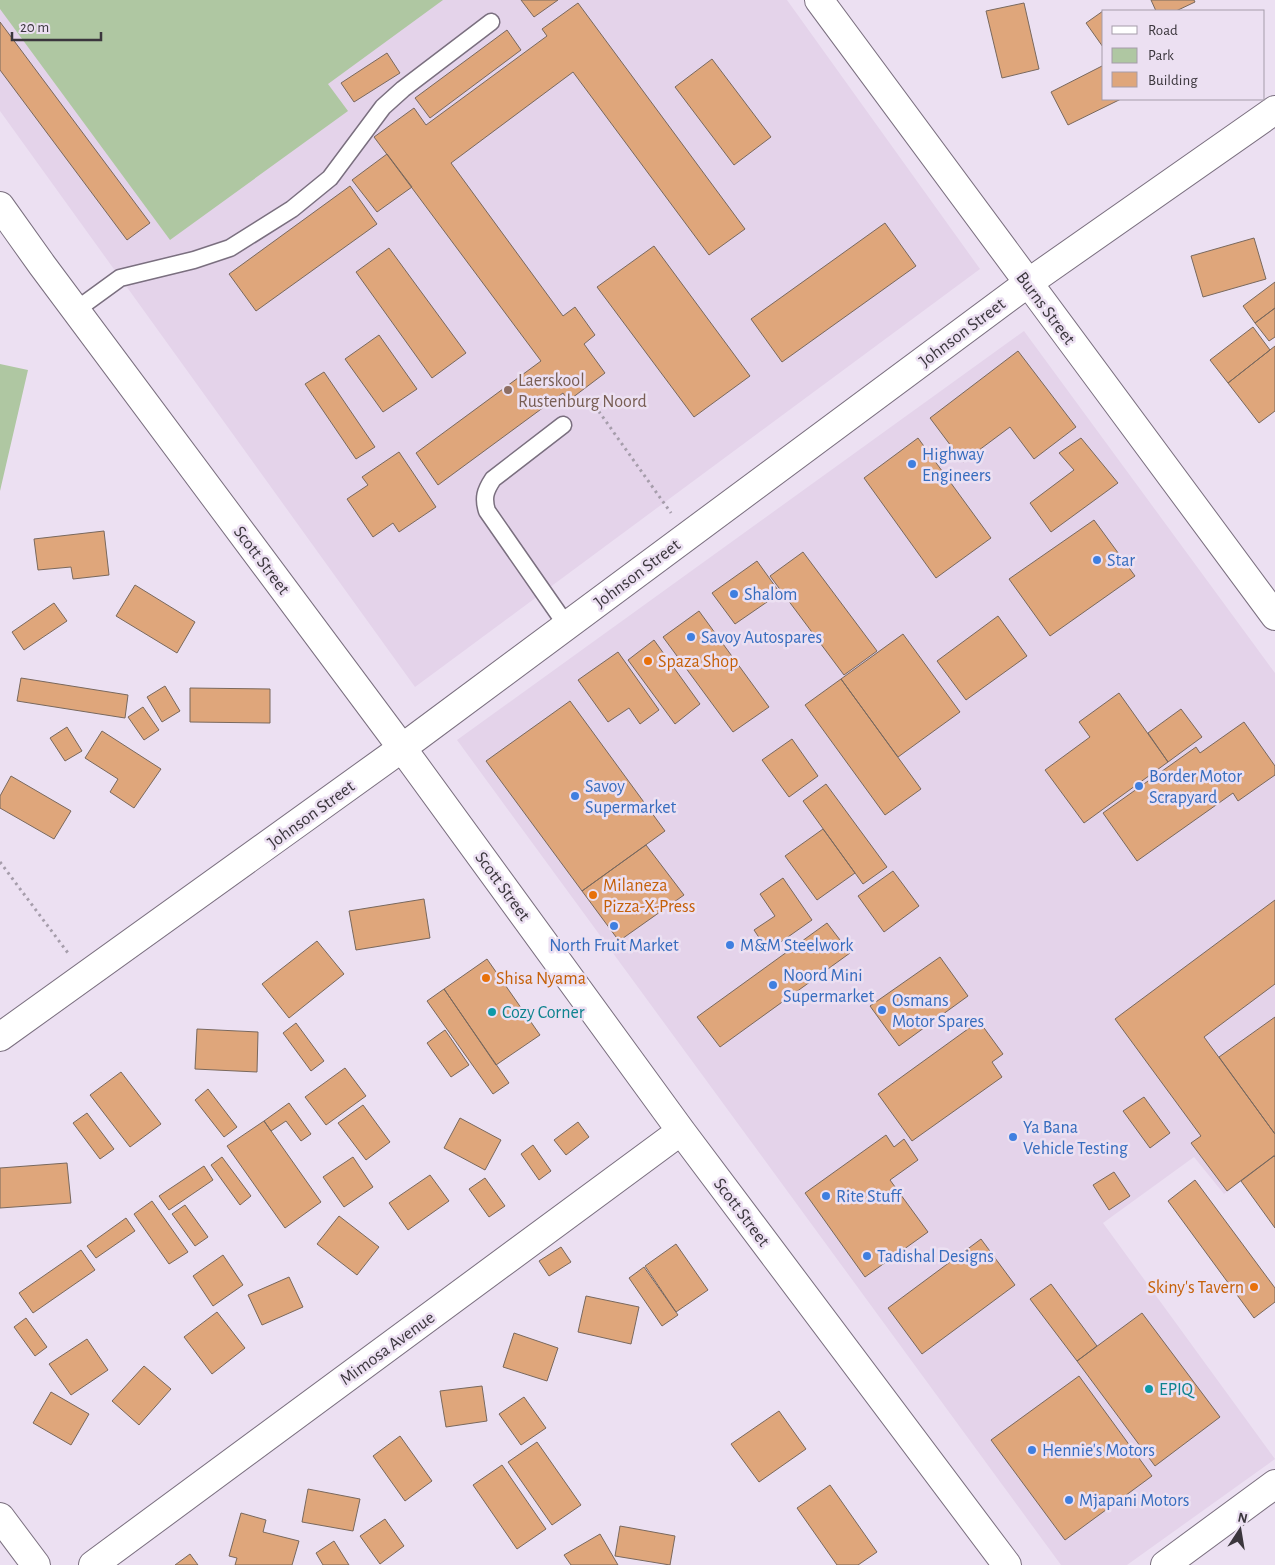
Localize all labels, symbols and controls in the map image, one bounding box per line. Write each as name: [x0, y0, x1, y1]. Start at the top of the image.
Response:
scale bar: [12, 10, 101, 42]
legend: [1102, 10, 1265, 100]
text: 20 m: [20, 20, 49, 35]
text: Road: [1148, 23, 1178, 38]
text: Park: [1148, 48, 1174, 63]
text: Building: [1148, 73, 1198, 88]
street label: Burns Street: [1012, 269, 1078, 348]
street label: Johnson Street: [916, 295, 1009, 371]
place label: Laerskool Rustenburg Noord: [518, 372, 647, 411]
marker: Laerskool Rustenburg Noord: [502, 384, 514, 396]
place label: Highway Engineers: [922, 446, 991, 485]
marker: Highway Engineers: [906, 458, 918, 470]
street label: Scott Street: [230, 523, 293, 598]
street label: Johnson Street: [591, 536, 684, 612]
place label: Star: [1107, 552, 1135, 570]
marker: Star: [1091, 554, 1103, 566]
place label: Shalom: [744, 586, 798, 604]
marker: Shalom: [728, 588, 740, 600]
place label: Savoy Autospares: [701, 629, 822, 647]
marker: Savoy Autospares: [685, 631, 697, 643]
place label: Spaza Shop: [658, 653, 738, 671]
marker: Spaza Shop: [642, 655, 654, 667]
place label: Border Motor Scrapyard: [1149, 768, 1242, 807]
street label: Johnson Street: [265, 777, 359, 852]
place label: Savoy Supermarket: [585, 778, 677, 817]
marker: Border Motor Scrapyard: [1133, 780, 1145, 792]
marker: Savoy Supermarket: [569, 790, 581, 802]
street label: Scott Street: [471, 849, 533, 925]
place label: Milaneza Pizza-X-Press: [603, 877, 695, 916]
marker: Milaneza Pizza-X-Press: [587, 889, 599, 901]
marker: North Fruit Market: [608, 920, 620, 932]
place label: North Fruit Market: [549, 937, 679, 955]
place label: M&M Steelwork: [740, 937, 854, 955]
marker: M&M Steelwork: [724, 939, 736, 951]
place label: Noord Mini Supermarket: [783, 967, 875, 1006]
place label: Shisa Nyama: [496, 970, 586, 988]
marker: Shisa Nyama: [480, 972, 492, 984]
marker: Noord Mini Supermarket: [767, 979, 779, 991]
place label: Osmans Motor Spares: [892, 992, 984, 1031]
place label: Cozy Corner: [502, 1004, 585, 1022]
marker: Osmans Motor Spares: [876, 1004, 888, 1016]
marker: Cozy Corner: [486, 1006, 498, 1018]
place label: Ya Bana Vehicle Testing: [1023, 1119, 1128, 1158]
marker: Ya Bana Vehicle Testing: [1007, 1131, 1019, 1143]
street label: Scott Street: [710, 1175, 773, 1250]
place label: Rite Stuff: [836, 1188, 903, 1206]
marker: Rite Stuff: [820, 1190, 832, 1202]
place label: Tadishal Designs: [877, 1248, 994, 1266]
marker: Tadishal Designs: [861, 1250, 873, 1262]
place label: Skiny's Tavern: [1147, 1279, 1244, 1297]
marker: Skiny's Tavern: [1248, 1281, 1260, 1293]
street label: Mimosa Avenue: [337, 1309, 438, 1389]
place label: EPIQ: [1159, 1381, 1196, 1399]
marker: EPIQ: [1143, 1383, 1155, 1395]
place label: Hennie's Motors: [1042, 1442, 1155, 1460]
marker: Hennie's Motors: [1026, 1444, 1038, 1456]
place label: Mjapani Motors: [1079, 1492, 1190, 1510]
marker: Mjapani Motors: [1063, 1494, 1075, 1506]
north arrow: [1215, 1505, 1265, 1555]
text: N: [1236, 1510, 1249, 1526]

